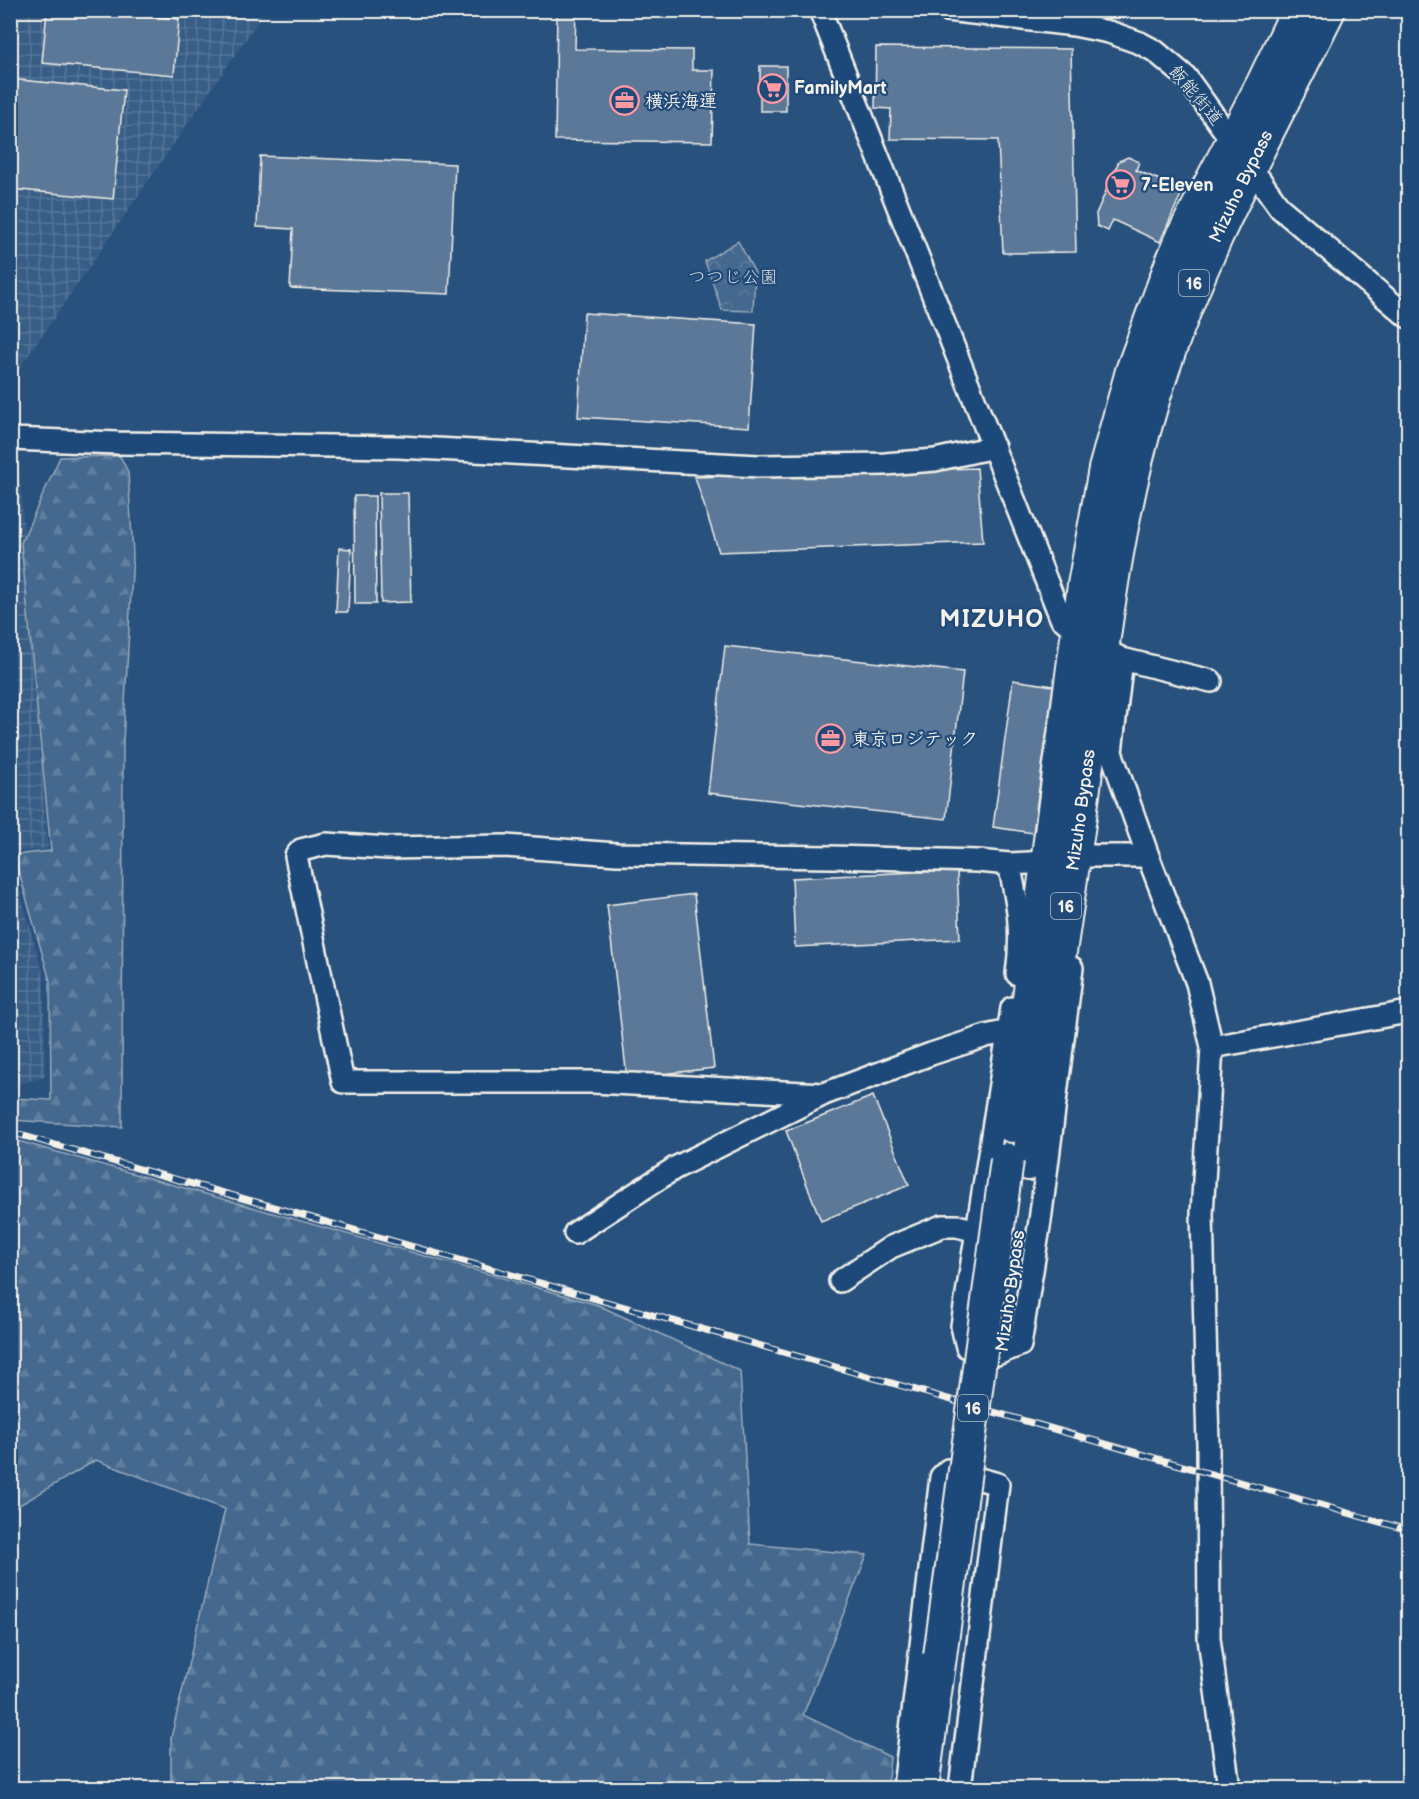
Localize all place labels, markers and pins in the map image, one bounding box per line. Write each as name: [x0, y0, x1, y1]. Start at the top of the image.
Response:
supermarket icon: FamilyMart: [757, 72, 789, 104]
place label: FamilyMart: [794, 78, 887, 99]
office icon: 横浜海運: [608, 85, 640, 117]
place label: 横浜海運: [645, 91, 717, 112]
supermarket icon: 7-Eleven: [1104, 169, 1136, 201]
place label: 7-Eleven: [1141, 175, 1213, 196]
office icon: 東京ロジテック: [815, 723, 847, 755]
place label: 東京ロジテック: [852, 729, 978, 750]

